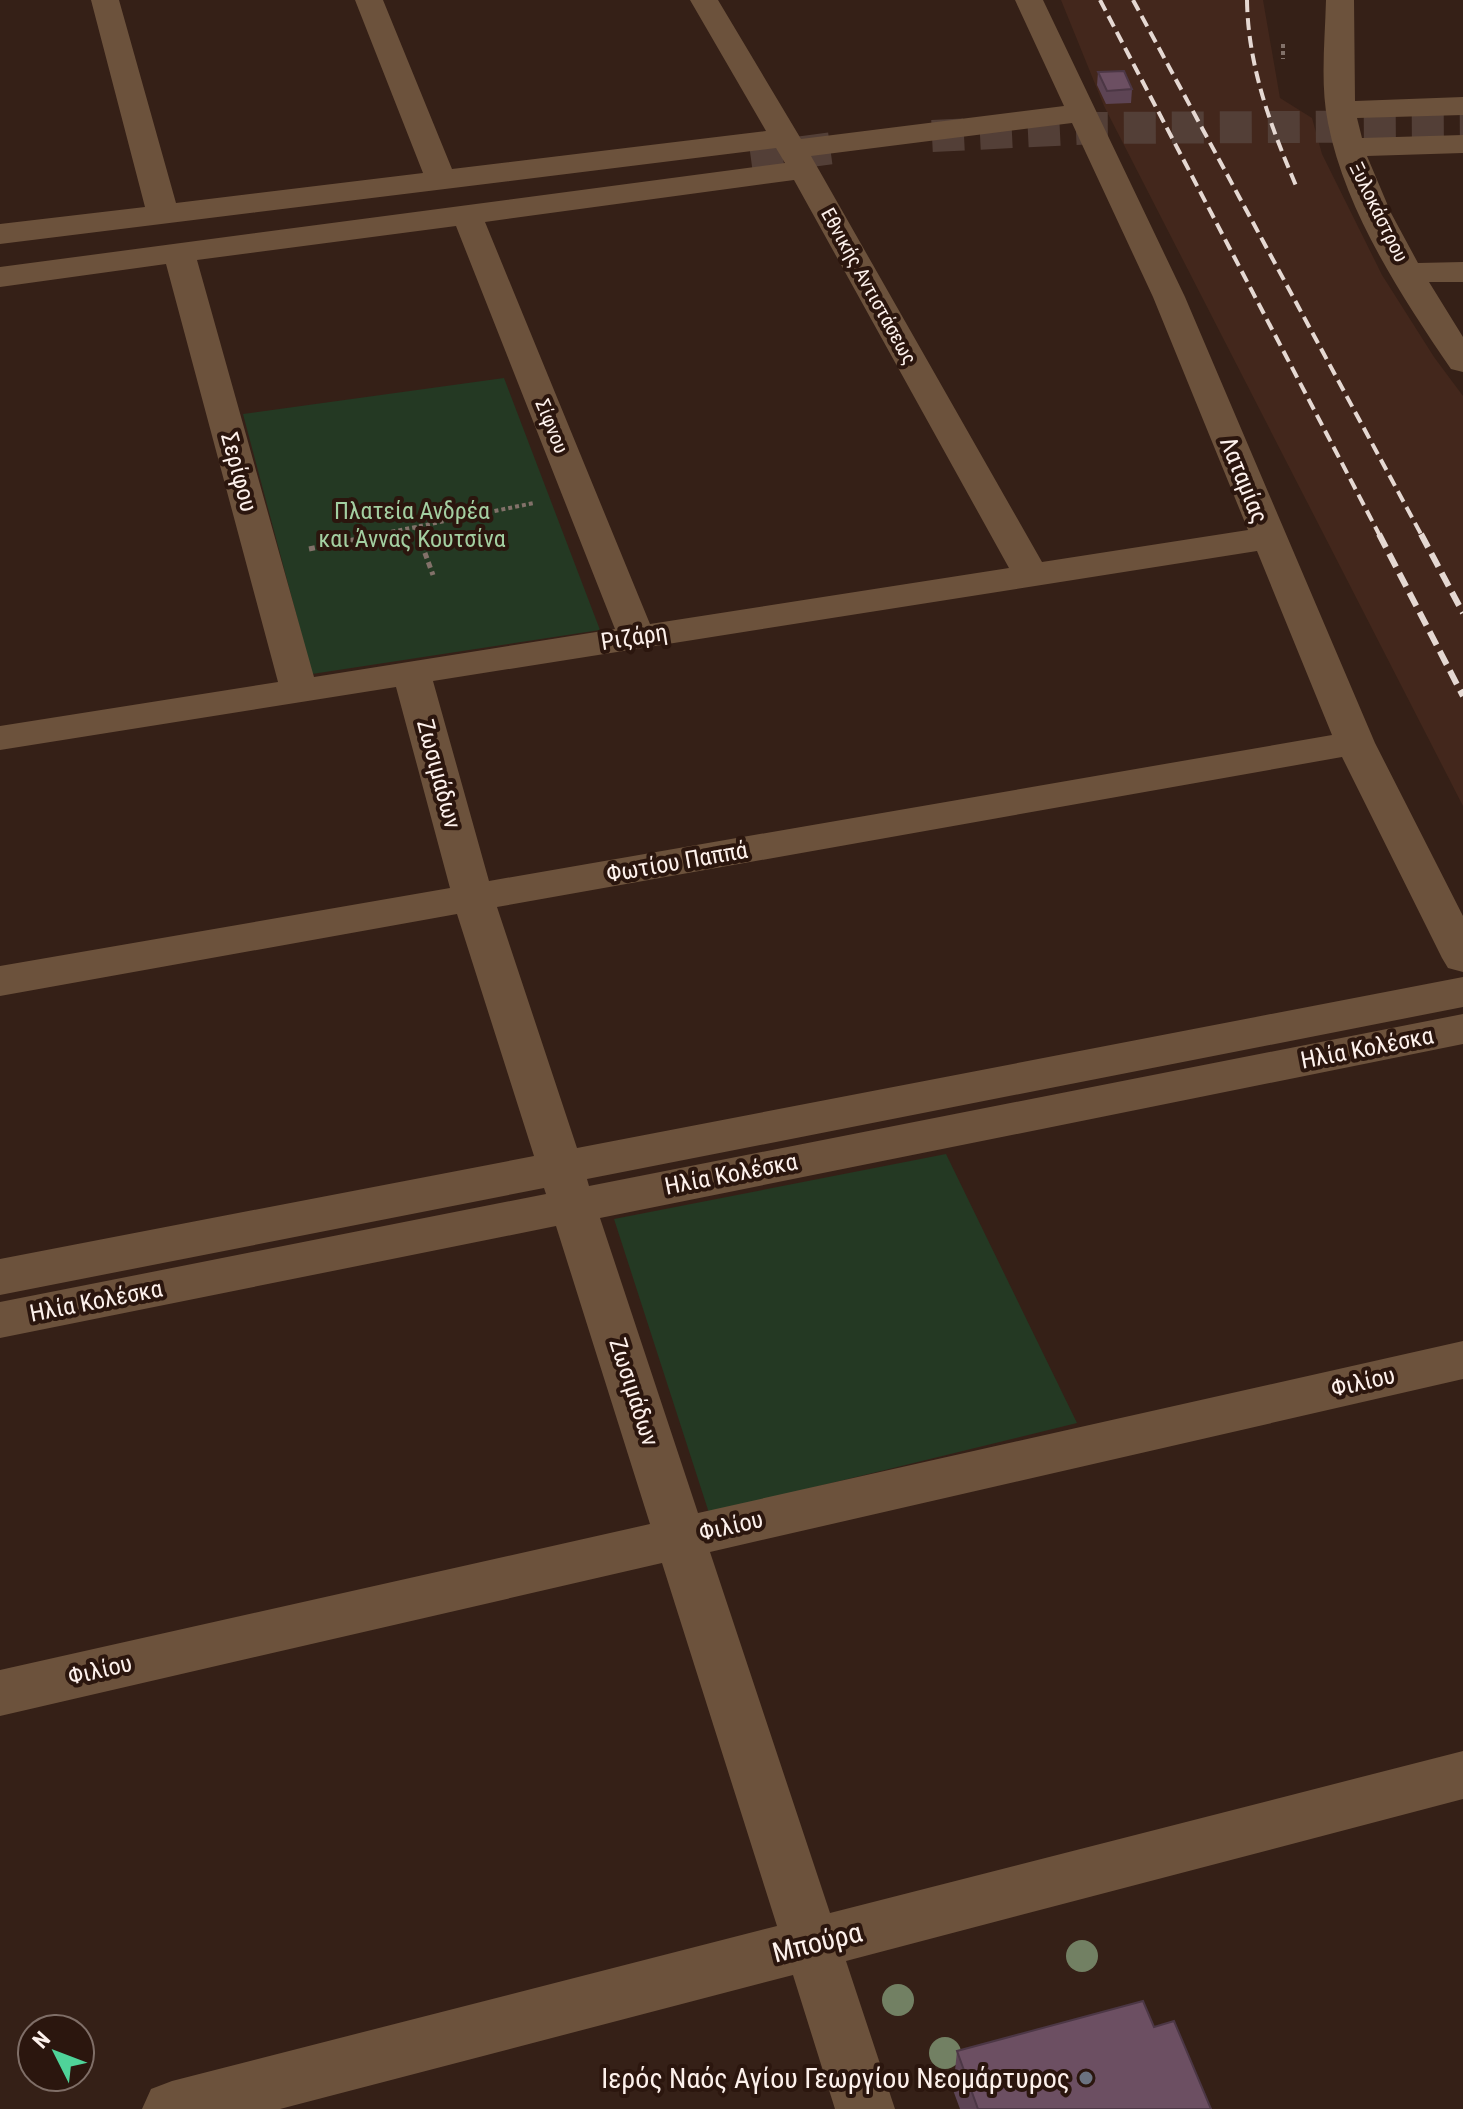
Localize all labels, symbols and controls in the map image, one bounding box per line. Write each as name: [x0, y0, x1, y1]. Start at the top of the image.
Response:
street label: Ξυλοκάστρου: [1345, 158, 1413, 266]
street label: Εθνικής Αντιστάσεως: [816, 204, 922, 368]
street label: Σίφνου: [530, 395, 574, 457]
street label: Σερίφου: [215, 429, 263, 515]
street label: Λαταμίας: [1214, 433, 1274, 527]
park label: Πλατεία Ανδρέα και Άννας Κουτσίνα: [318, 497, 506, 553]
street label: Ριζάρη: [599, 618, 669, 656]
street label: Ζωσιμάδων: [411, 716, 467, 832]
street label: Φωτίου Παππά: [604, 836, 750, 888]
street label: Ηλία Κολέσκα: [1298, 1021, 1436, 1075]
street label: Ηλία Κολέσκα: [662, 1147, 800, 1201]
street label: Ηλία Κολέσκα: [27, 1274, 165, 1328]
street label: Ζωσιμάδων: [603, 1335, 665, 1449]
street label: Φιλίου: [1328, 1361, 1398, 1403]
street label: Φιλίου: [696, 1505, 766, 1547]
street label: Φιλίου: [65, 1649, 135, 1691]
street label: Μπούρα: [769, 1915, 865, 1970]
north arrow: [16, 2013, 96, 2093]
text: N: [28, 2027, 55, 2053]
place label: Ιερός Ναός Αγίου Γεωργίου Νεομάρτυρος: [601, 2062, 1070, 2095]
marker: Ιερός Ναός Αγίου Γεωργίου Νεομάρτυρος: [1077, 2069, 1095, 2087]

